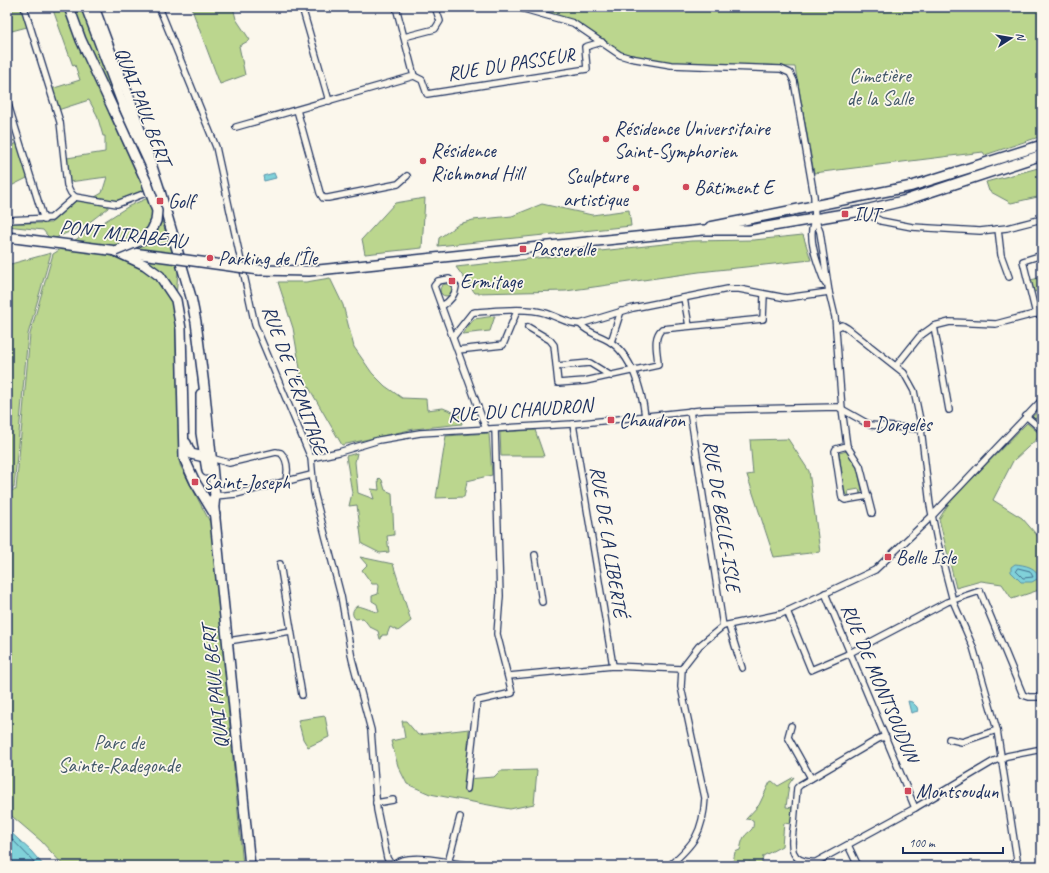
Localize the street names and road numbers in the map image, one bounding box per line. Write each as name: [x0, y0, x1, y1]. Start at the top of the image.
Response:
street label: RUE DU PASSEUR: [446, 41, 578, 86]
street label: QUAI PAUL BERT: [109, 44, 179, 173]
street label: PONT MIRABEAU: [59, 214, 191, 255]
street label: RUE DE L'ERMITAGE: [256, 302, 334, 460]
street label: RUE DU CHAUDRON: [447, 392, 596, 428]
street label: RUE DE BELLE-ISLE: [698, 438, 747, 597]
street label: RUE DE LA LIBERTÉ: [585, 465, 634, 621]
street label: RUE DE MONTSOUDUN: [835, 600, 926, 768]
street label: QUAI PAUL BERT: [196, 619, 234, 750]

